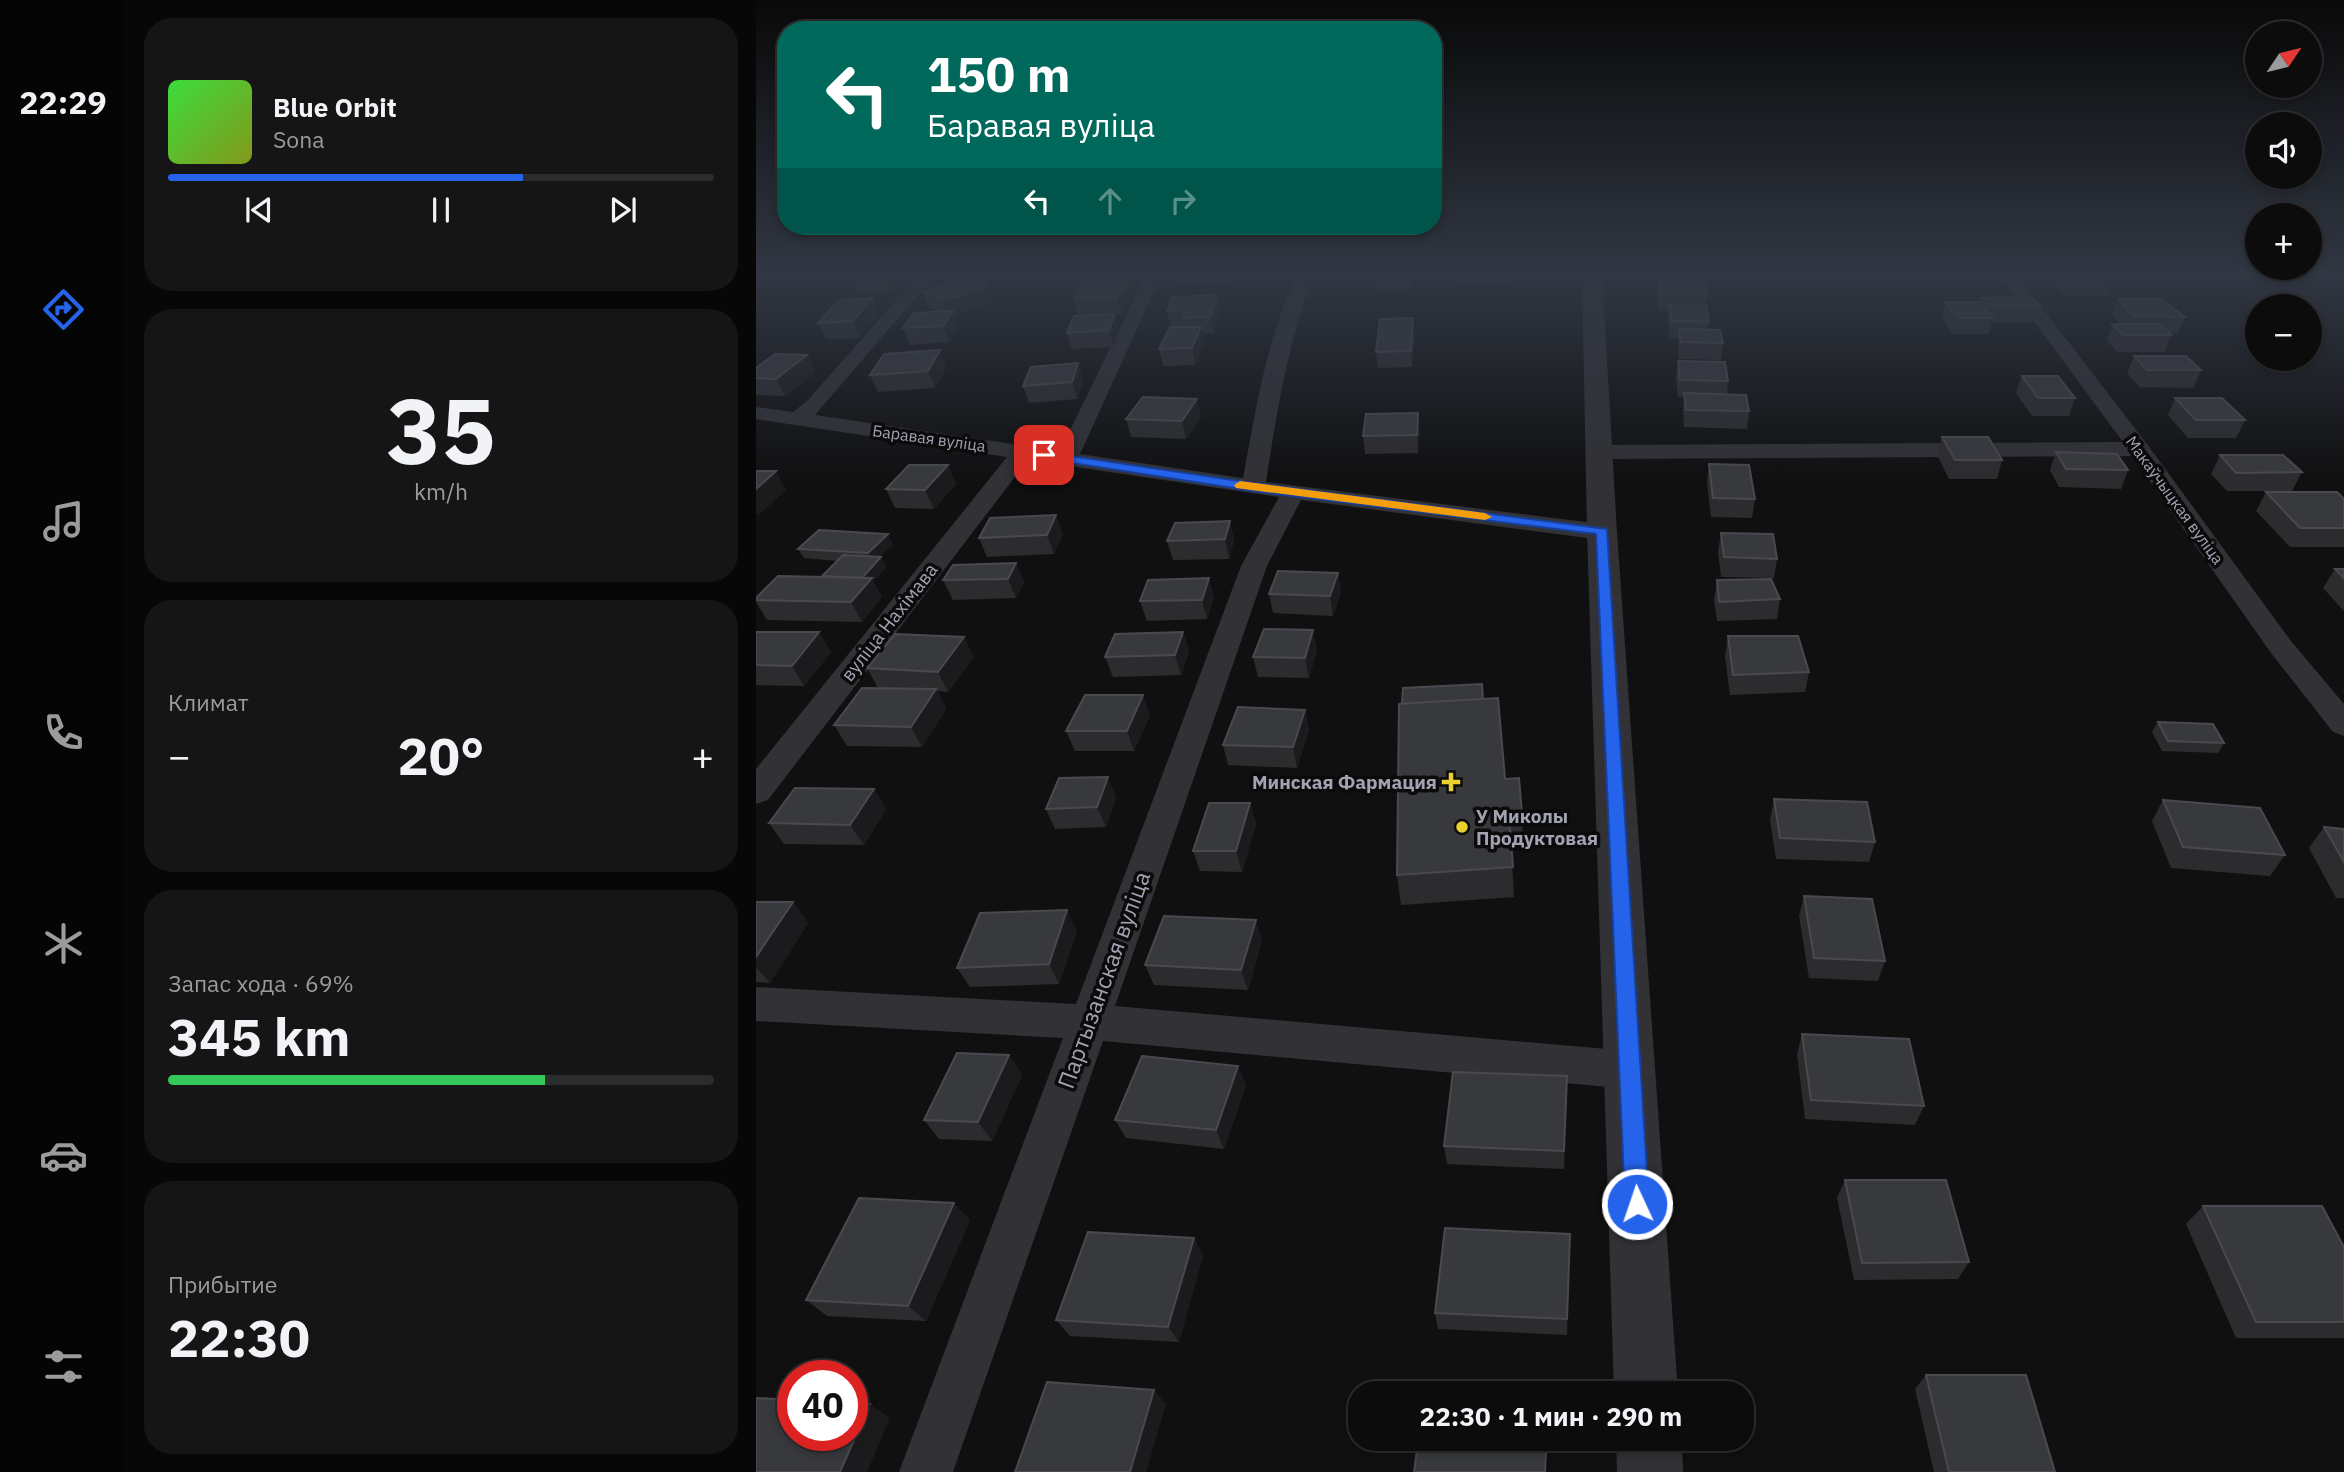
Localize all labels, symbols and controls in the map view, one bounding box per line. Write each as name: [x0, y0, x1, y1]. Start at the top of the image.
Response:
north arrow: [2245, 21, 2322, 98]
map controls: [2245, 21, 2322, 371]
text: 150 m: [927, 42, 1071, 105]
icon: left: [812, 49, 903, 140]
text: 22:29: [19, 81, 107, 123]
text: Blue Orbit: [273, 90, 397, 124]
text: Баравая вуліца: [927, 104, 1155, 146]
button: sound: [2245, 112, 2322, 189]
text: Sona: [273, 124, 325, 154]
icon: left: [1018, 182, 1056, 220]
icon: ahead: [1091, 182, 1129, 220]
icon: right: [1164, 182, 1202, 220]
icon: previous: [240, 191, 278, 229]
icon: pause: [422, 191, 460, 229]
icon: next: [604, 191, 642, 229]
button: +: [2245, 203, 2322, 280]
icon: directions: [39, 285, 88, 334]
button: −: [2245, 294, 2322, 371]
text: 35: [386, 371, 496, 489]
street label: Баравая вуліца: [871, 420, 987, 456]
pin: [1014, 425, 1074, 485]
street label: Макаўчыцкая вуліца: [2122, 432, 2229, 568]
icon: arrive: [1025, 436, 1063, 474]
text: km/h: [414, 476, 468, 506]
icon: music: [39, 497, 88, 546]
street label: вуліца Нахімава: [835, 558, 943, 686]
text: Климат: [168, 687, 249, 717]
icon: phone: [39, 708, 88, 757]
text: 20°: [398, 722, 484, 789]
text: −: [168, 731, 191, 780]
text: +: [691, 731, 714, 780]
place label: Минская Фармация: [1252, 770, 1437, 794]
marker: Минская Фармация: [1443, 774, 1459, 790]
place label: У Миколы Продуктовая: [1476, 804, 1598, 850]
marker: У Миколы Продуктовая: [1454, 819, 1470, 835]
street label: Партызанская вуліца: [1050, 867, 1156, 1092]
icon: climate: [39, 919, 88, 968]
text: Запас хода · 69%: [168, 968, 354, 998]
text: 345 km: [168, 1003, 350, 1070]
icon: car: [39, 1131, 88, 1180]
position arrow: [1600, 1167, 1674, 1241]
text: Прибытие: [168, 1269, 277, 1299]
text: 22:30: [168, 1304, 310, 1371]
icon: filters: [39, 1342, 88, 1391]
speed limit sign: 40: [777, 1360, 868, 1451]
text: 22:30 · 1 мин · 290 m: [1420, 1399, 1682, 1433]

